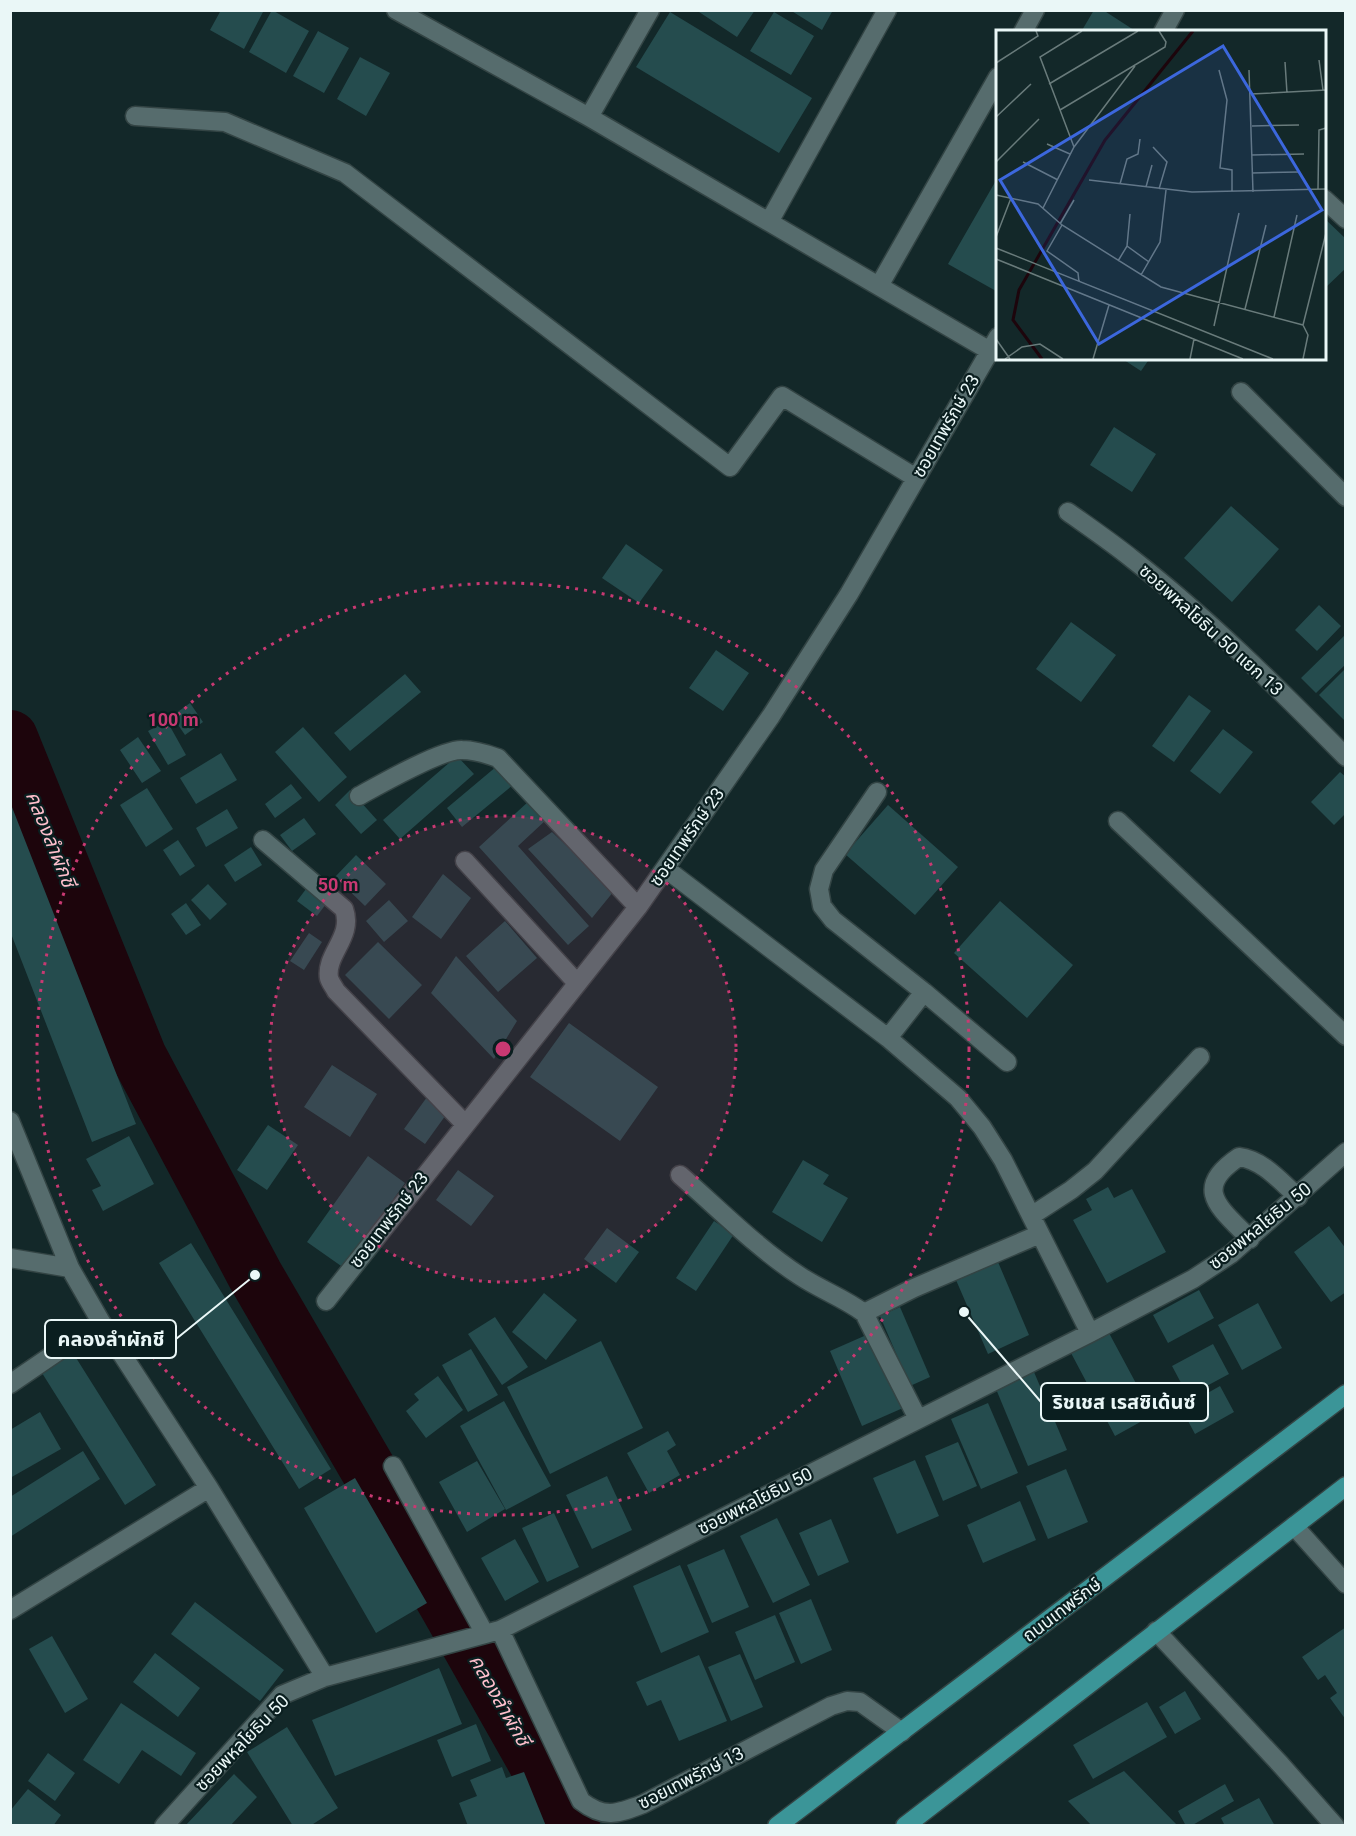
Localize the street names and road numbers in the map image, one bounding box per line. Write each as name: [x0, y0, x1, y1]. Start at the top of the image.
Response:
street label: ซอยเทพรักษ์ 23: [908, 370, 984, 481]
street label: ซอยพหลโยธิน 50 แยก 13: [1135, 560, 1287, 700]
street label: ซอยเทพรักษ์ 23: [645, 783, 728, 890]
street label: ซอยเทพรักษ์ 23: [345, 1168, 432, 1272]
street label: ซอยพหลโยธิน 50: [1204, 1178, 1315, 1273]
street label: ซอยพหลโยธิน 50: [694, 1463, 815, 1538]
street label: ถนนเทพรักษ์: [1018, 1573, 1105, 1646]
street label: ซอยพหลโยธิน 50: [190, 1690, 293, 1795]
street label: ซอยเทพรักษ์ 13: [634, 1742, 747, 1813]

